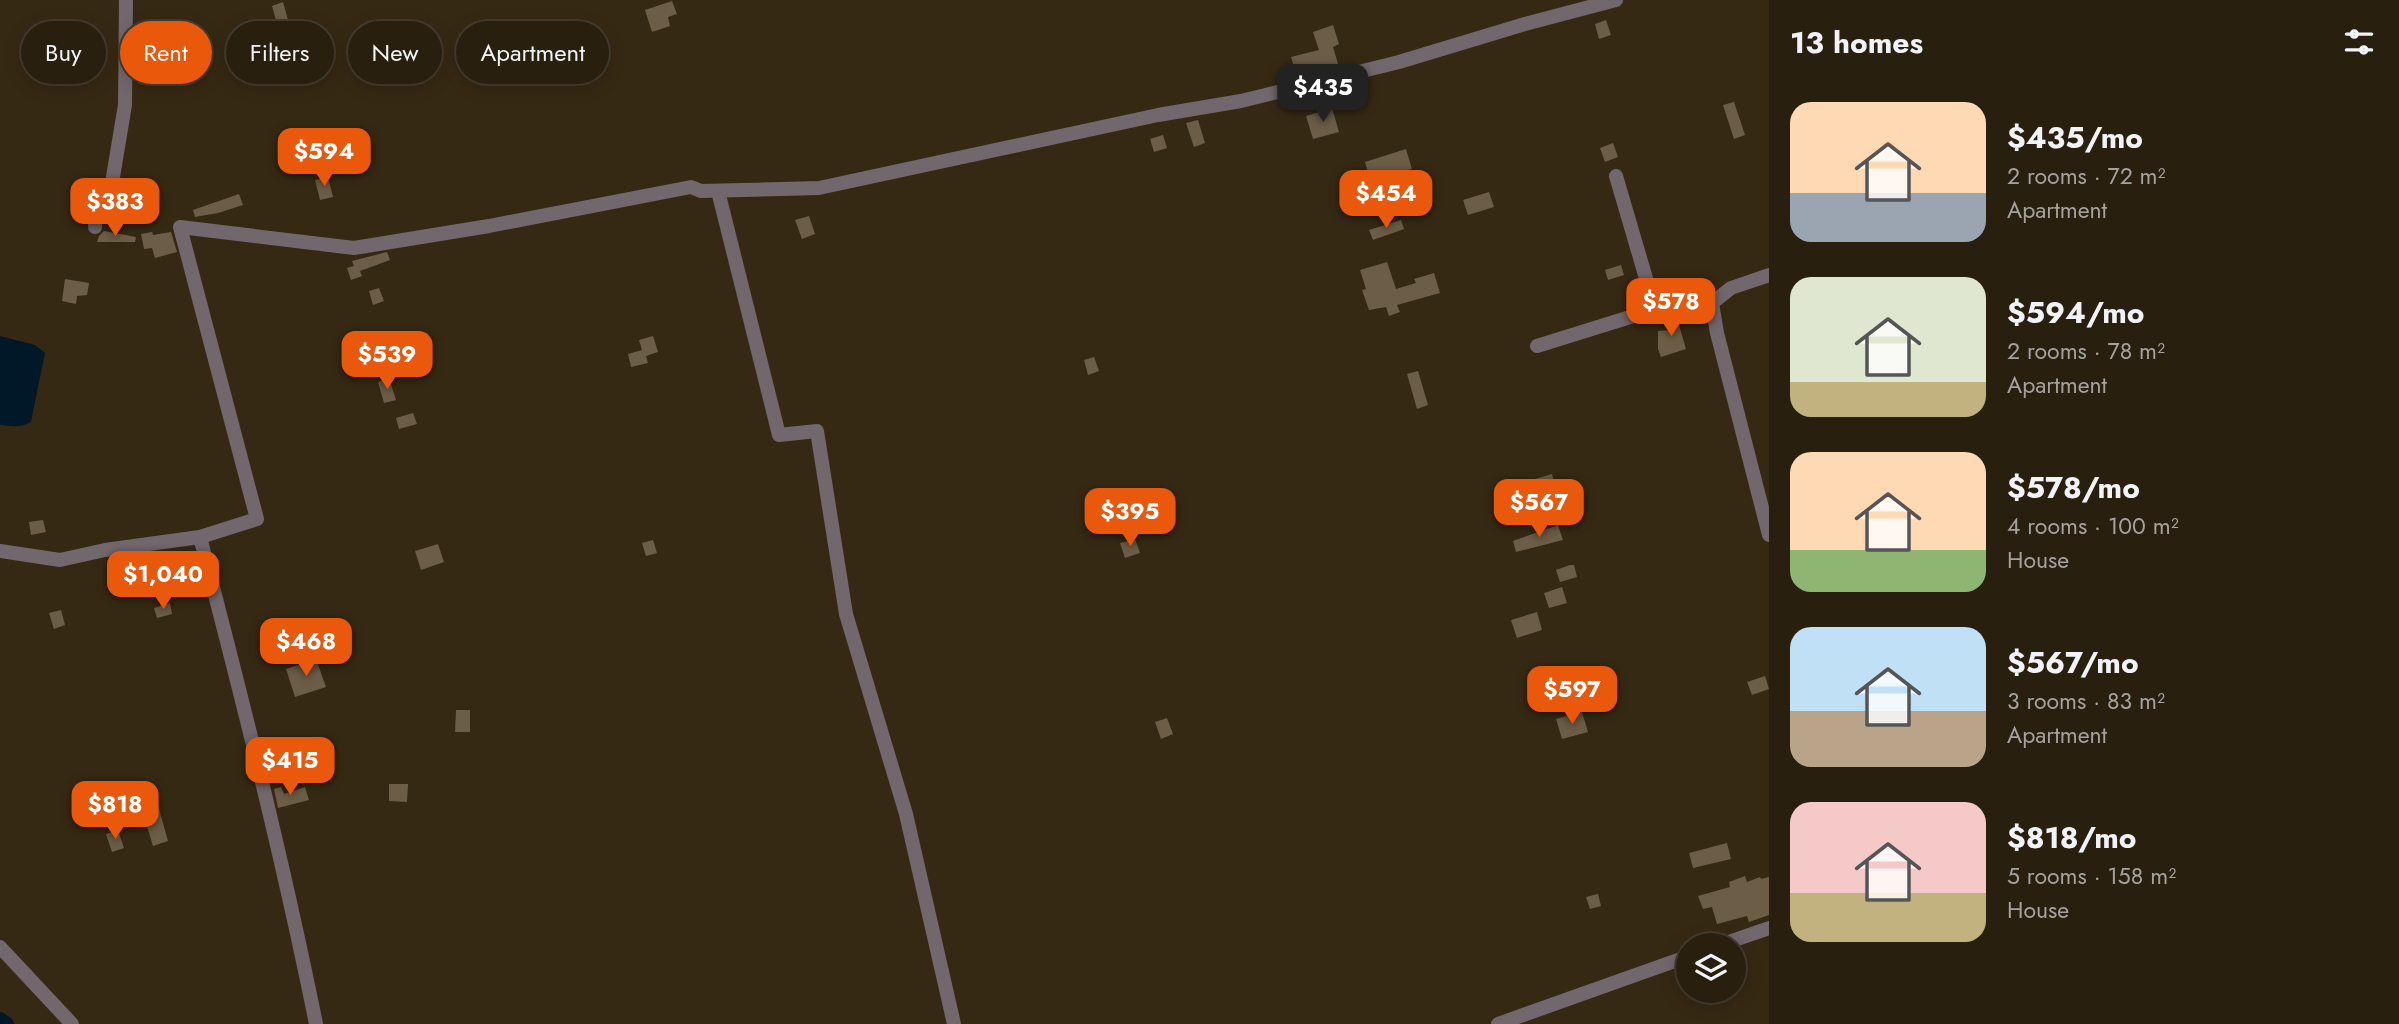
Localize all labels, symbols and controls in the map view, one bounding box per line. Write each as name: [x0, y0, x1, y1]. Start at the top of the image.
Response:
chip: Buy: [21, 21, 106, 84]
chip: Rent: [120, 21, 212, 84]
chip: Filters: [226, 21, 334, 84]
chip: New: [348, 21, 442, 84]
chip: Apartment: [456, 21, 609, 84]
text: 13 homes: [1790, 21, 1923, 64]
icon: filters: [2340, 23, 2378, 61]
pin: $435: [1282, 64, 1364, 124]
text: $435: [1293, 70, 1353, 104]
text: $435/mo: [2007, 116, 2143, 159]
pin: $594: [283, 128, 365, 188]
icon: home: [1846, 130, 1930, 214]
text: $594: [294, 134, 354, 168]
text: 2 rooms · 72 m²: [2007, 159, 2166, 193]
pin: $454: [1345, 170, 1427, 230]
text: $454: [1355, 176, 1417, 210]
pin: $383: [74, 178, 156, 238]
text: $383: [86, 184, 144, 218]
text: Apartment: [2007, 193, 2107, 227]
pin: $578: [1630, 278, 1712, 338]
text: $578: [1642, 284, 1700, 318]
text: $594/mo: [2007, 291, 2144, 334]
icon: home: [1846, 305, 1930, 389]
pin: $539: [346, 332, 428, 391]
text: 2 rooms · 78 m²: [2007, 334, 2165, 368]
text: $539: [358, 337, 416, 371]
text: Apartment: [2007, 368, 2107, 402]
text: $578/mo: [2007, 466, 2140, 509]
pin: $567: [1498, 480, 1580, 539]
icon: home: [1846, 480, 1930, 564]
text: $567: [1510, 485, 1568, 519]
pin: $395: [1089, 489, 1171, 548]
text: $395: [1101, 494, 1159, 528]
text: 4 rooms · 100 m²: [2007, 509, 2179, 543]
text: House: [2007, 543, 2069, 577]
pin: $1,040: [106, 552, 220, 611]
text: $1,040: [123, 557, 203, 591]
pin: $468: [265, 618, 347, 678]
text: $468: [276, 624, 336, 658]
text: $567/mo: [2007, 641, 2139, 684]
icon: home: [1846, 655, 1930, 739]
pin: $597: [1531, 666, 1613, 726]
text: $597: [1543, 672, 1601, 706]
text: 3 rooms · 83 m²: [2007, 684, 2165, 718]
text: Apartment: [2007, 718, 2107, 752]
pin: $415: [249, 738, 331, 797]
text: $415: [262, 743, 318, 777]
pin: $818: [74, 782, 156, 841]
text: $818: [88, 787, 142, 821]
text: $818/mo: [2007, 816, 2137, 859]
icon: home: [1846, 830, 1930, 914]
text: 5 rooms · 158 m²: [2007, 859, 2176, 893]
text: House: [2007, 893, 2069, 927]
map controls: [1676, 933, 1746, 1003]
button: layers: [1676, 933, 1746, 1003]

